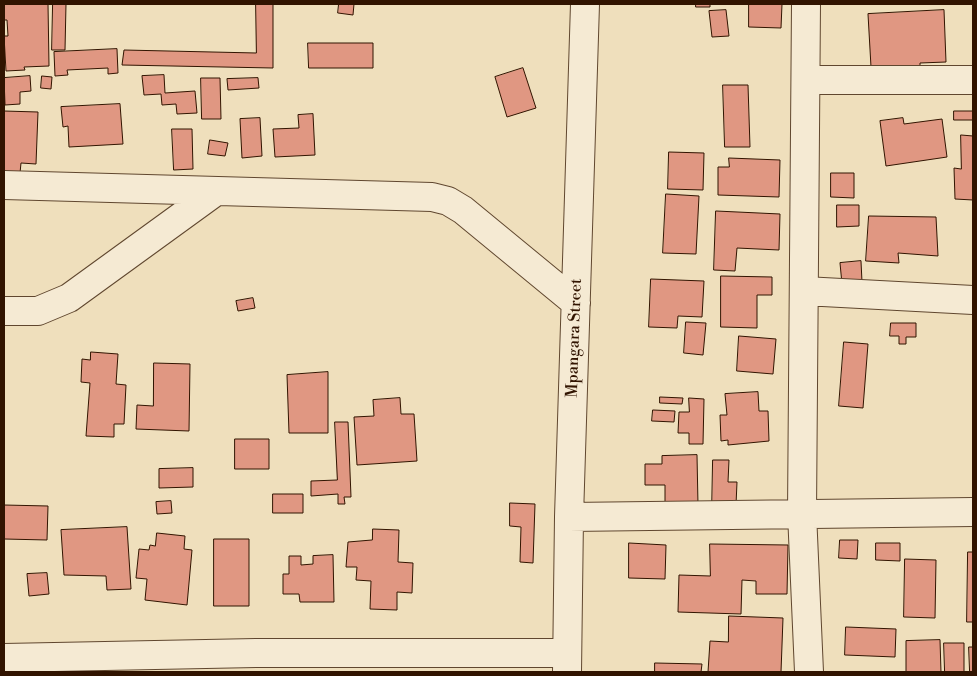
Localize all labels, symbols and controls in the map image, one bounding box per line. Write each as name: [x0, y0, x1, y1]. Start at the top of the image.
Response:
street label: Mpangara Street: [563, 278, 587, 398]

